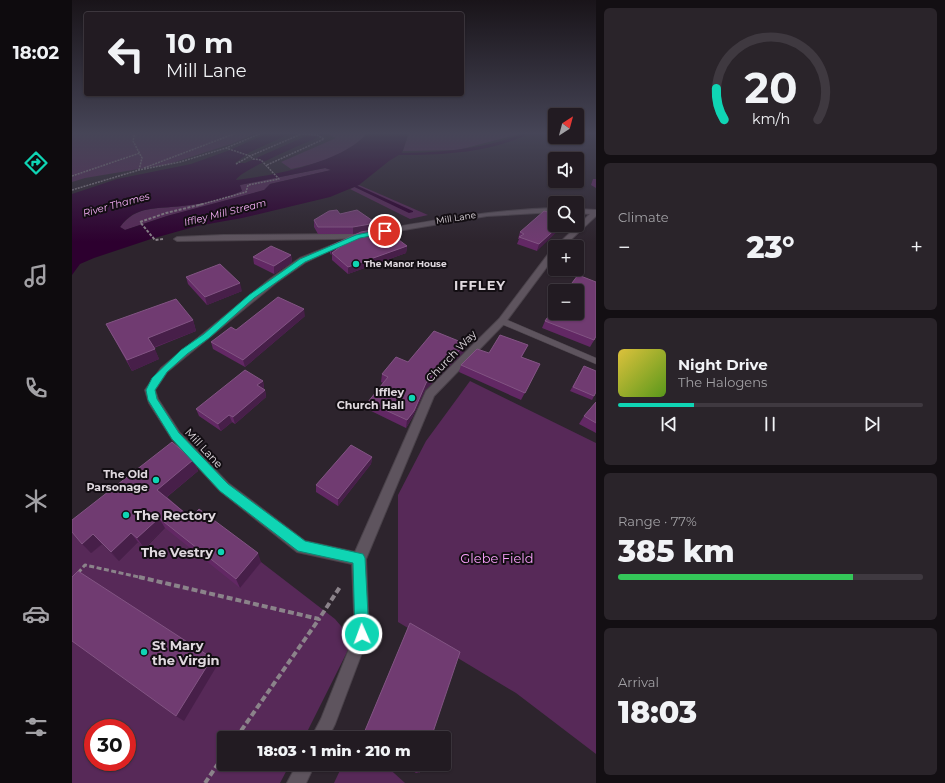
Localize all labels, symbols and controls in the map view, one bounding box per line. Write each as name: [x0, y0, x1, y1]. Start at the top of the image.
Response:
text: 10 m: [166, 26, 233, 60]
icon: left: [100, 28, 152, 80]
text: 18:02: [13, 42, 59, 64]
text: Mill Lane: [166, 60, 247, 82]
text: 20: [744, 62, 797, 112]
north arrow: [548, 108, 584, 144]
map controls: [548, 108, 584, 320]
text: km/h: [751, 109, 790, 127]
icon: directions: [22, 149, 50, 177]
button: sound: [548, 152, 584, 188]
water label: River Thames: [81, 189, 151, 220]
water label: Iffley Mill Stream: [183, 196, 268, 229]
button: search: [548, 196, 584, 232]
street label: Mill Lane: [435, 209, 477, 226]
text: Climate: [618, 209, 669, 225]
pin: [368, 214, 402, 248]
icon: arrive: [374, 220, 396, 242]
text: 23°: [746, 229, 795, 266]
text: −: [618, 234, 631, 261]
text: +: [910, 234, 923, 261]
button: +: [548, 240, 584, 276]
place label: The Manor House: [364, 258, 447, 269]
marker: The Manor House: [351, 259, 361, 269]
icon: music: [22, 262, 50, 290]
district label: IFFLEY: [454, 277, 506, 293]
button: −: [548, 284, 584, 320]
street label: Church Way: [423, 327, 479, 385]
text: Night Drive: [678, 355, 768, 374]
icon: phone: [22, 374, 50, 402]
text: The Halogens: [678, 374, 767, 390]
place label: Iffley Church Hall: [337, 385, 404, 412]
marker: Iffley Church Hall: [407, 393, 417, 403]
icon: previous: [658, 413, 680, 435]
icon: pause: [759, 413, 781, 435]
icon: next: [861, 413, 883, 435]
street label: Mill Lane: [182, 425, 226, 471]
place label: The Old Parsonage: [86, 467, 148, 494]
marker: The Old Parsonage: [151, 475, 161, 485]
icon: climate: [22, 487, 50, 515]
place label: The Rectory: [134, 507, 216, 523]
marker: The Rectory: [121, 510, 131, 520]
text: Range · 77%: [618, 513, 697, 529]
text: 385 km: [618, 533, 735, 570]
place label: The Vestry: [141, 544, 213, 560]
marker: The Vestry: [216, 547, 226, 557]
park label: Glebe Field: [460, 550, 534, 566]
icon: car: [22, 600, 50, 628]
position arrow: [341, 613, 383, 655]
place label: St Mary the Virgin: [152, 637, 220, 668]
marker: St Mary the Virgin: [139, 647, 149, 657]
text: Arrival: [618, 674, 659, 690]
text: 18:03: [618, 694, 697, 731]
icon: filters: [22, 713, 50, 741]
speed limit sign: 30: [84, 719, 136, 771]
text: 18:03 · 1 min · 210 m: [257, 741, 411, 760]

